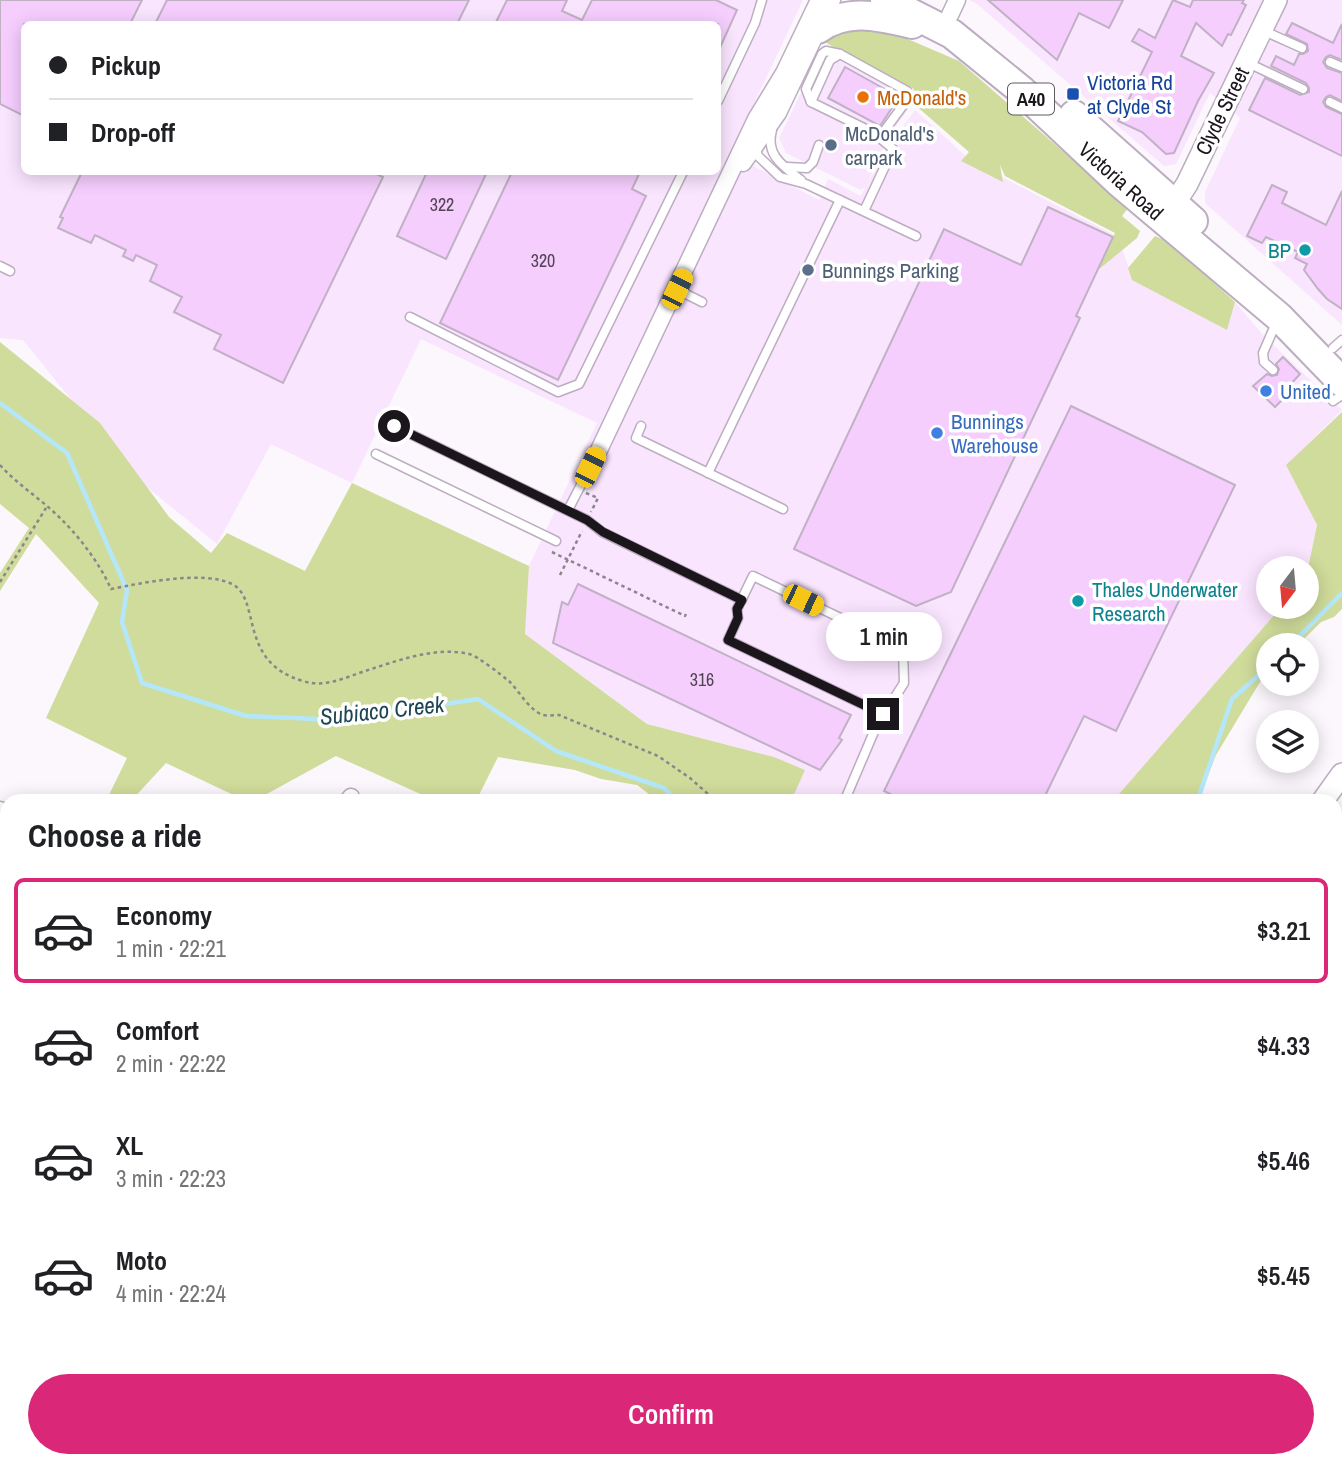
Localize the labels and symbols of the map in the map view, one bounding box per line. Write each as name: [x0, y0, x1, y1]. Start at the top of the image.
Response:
street label: Clyde Street: [1188, 62, 1256, 160]
place label: Victoria Rd at Clyde St: [1087, 68, 1173, 121]
place label: McDonald's: [877, 83, 966, 112]
road number: A40: [1008, 83, 1054, 114]
marker: Victoria Rd at Clyde St: [1065, 86, 1081, 102]
marker: McDonald's: [855, 89, 871, 105]
place label: McDonald's carpark: [845, 119, 934, 172]
street label: Victoria Road: [1072, 135, 1170, 227]
marker: McDonald's carpark: [823, 137, 839, 153]
house number: 322: [430, 192, 454, 217]
place label: BP: [1268, 236, 1291, 265]
marker: BP: [1297, 242, 1313, 258]
house number: 320: [531, 248, 555, 273]
place label: Bunnings Parking: [822, 256, 959, 285]
marker: Bunnings Parking: [800, 262, 816, 278]
car: [659, 266, 696, 312]
place label: United: [1280, 377, 1331, 406]
marker: United: [1258, 383, 1274, 399]
place label: Bunnings Warehouse: [951, 407, 1038, 460]
route start: [378, 410, 410, 442]
marker: Bunnings Warehouse: [929, 425, 945, 441]
car: [572, 444, 609, 490]
north arrow: [1256, 556, 1320, 620]
place label: Thales Underwater Research: [1092, 575, 1238, 628]
car: [780, 581, 827, 619]
marker: Thales Underwater Research: [1070, 593, 1086, 609]
callout: 1 min: [825, 612, 941, 662]
house number: 316: [690, 667, 714, 692]
water label: Subiaco Creek: [318, 688, 447, 732]
route end: [867, 698, 899, 730]

